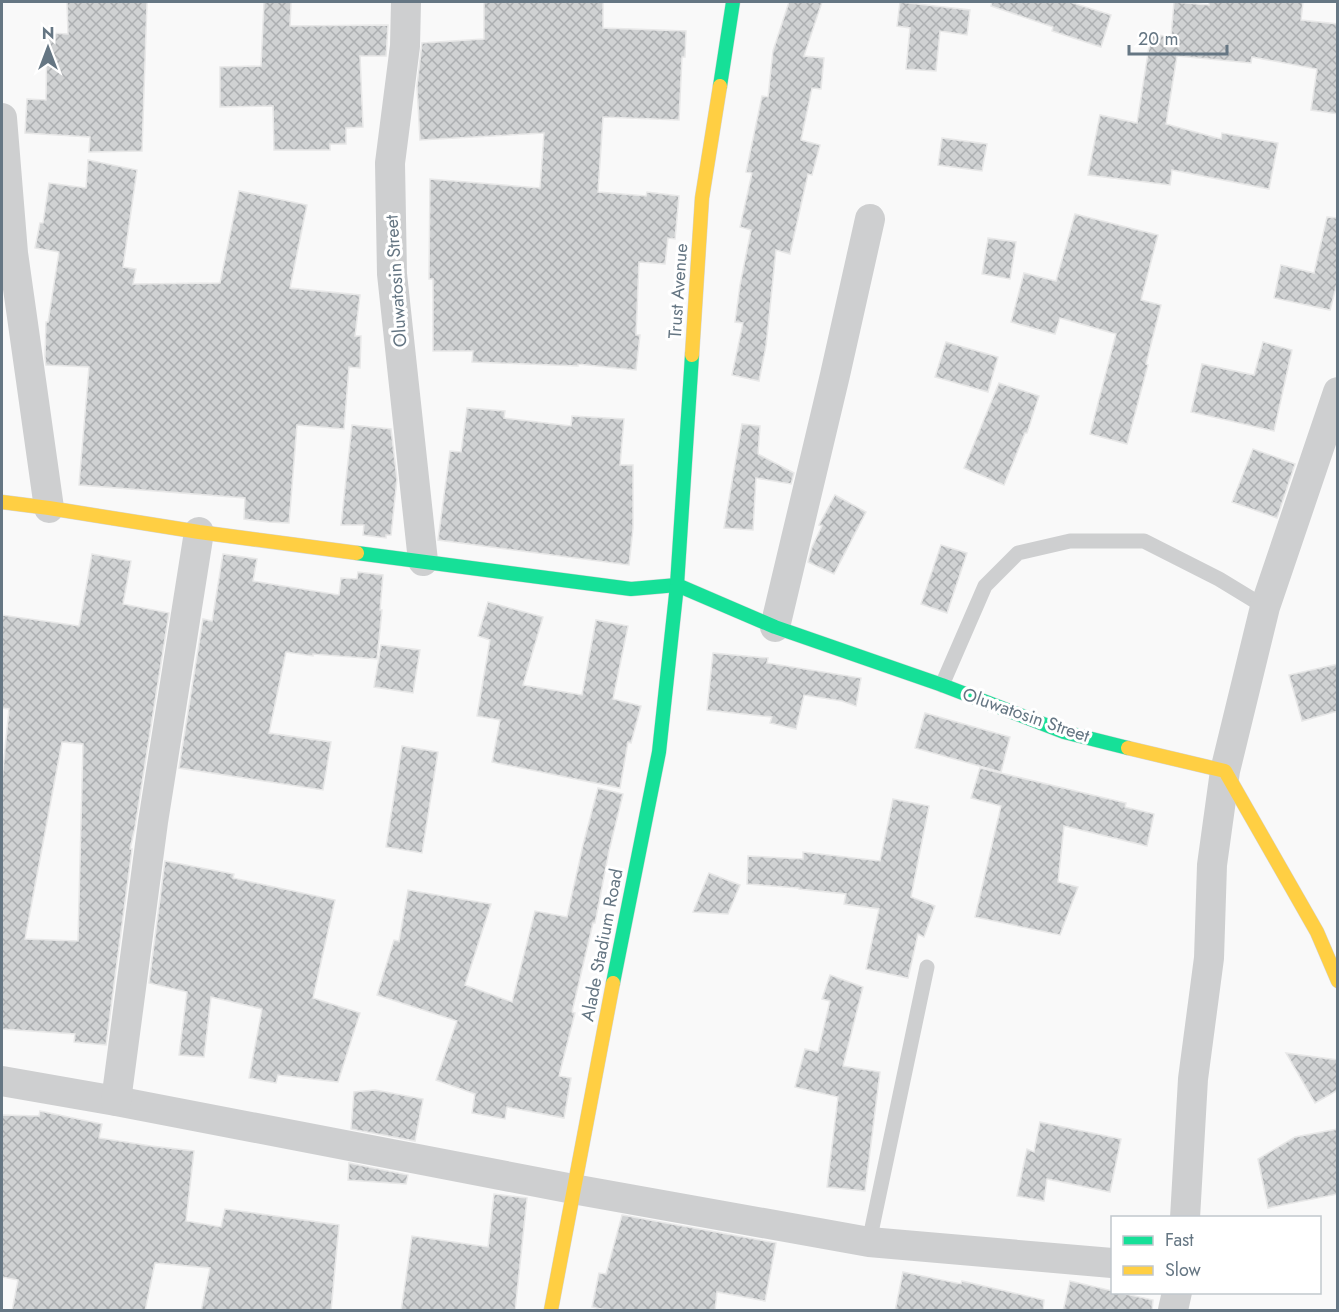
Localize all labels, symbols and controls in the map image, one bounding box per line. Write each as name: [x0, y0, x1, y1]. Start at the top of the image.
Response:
north arrow: [18, 18, 78, 78]
scale bar: [1129, 18, 1226, 56]
text: N: [42, 22, 54, 45]
text: 20 m: [1138, 26, 1178, 52]
street label: Oluwatosin Street: [378, 213, 414, 348]
street label: Trust Avenue: [662, 242, 694, 340]
street label: Oluwatosin Street: [959, 681, 1094, 749]
street label: Alade Stadium Road: [574, 866, 630, 1024]
legend: [1111, 1216, 1321, 1294]
text: Fast: [1165, 1227, 1194, 1253]
text: Slow: [1165, 1257, 1202, 1283]

